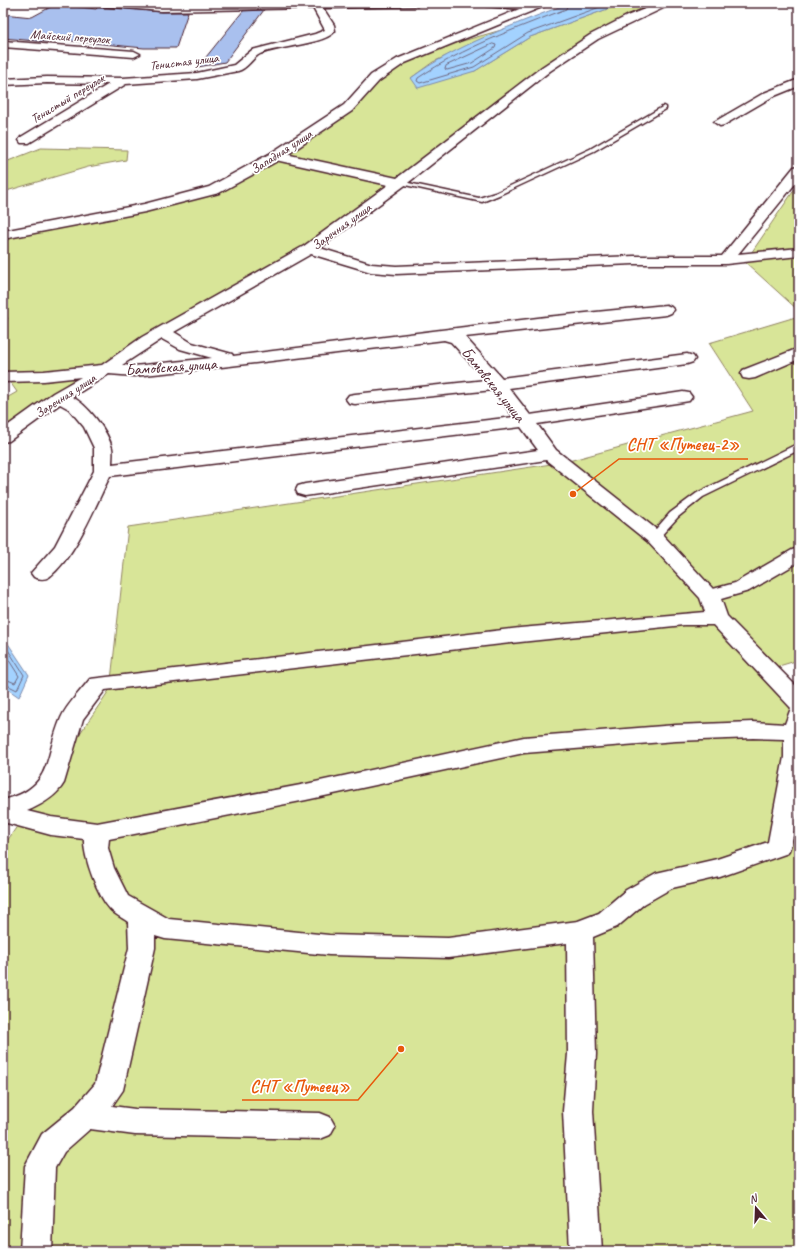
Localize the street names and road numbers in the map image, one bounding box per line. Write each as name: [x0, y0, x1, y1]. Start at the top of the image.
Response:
street label: Майский переулок: [30, 26, 111, 48]
street label: Тенистая улица: [149, 50, 221, 74]
street label: Тенистый переулок: [28, 70, 108, 127]
street label: Западная улица: [248, 125, 316, 178]
street label: Заречная улица: [309, 199, 375, 254]
street label: Бамовская улица: [457, 343, 530, 427]
street label: Бамовская улица: [125, 354, 218, 380]
street label: Заречная улица: [32, 369, 100, 421]

